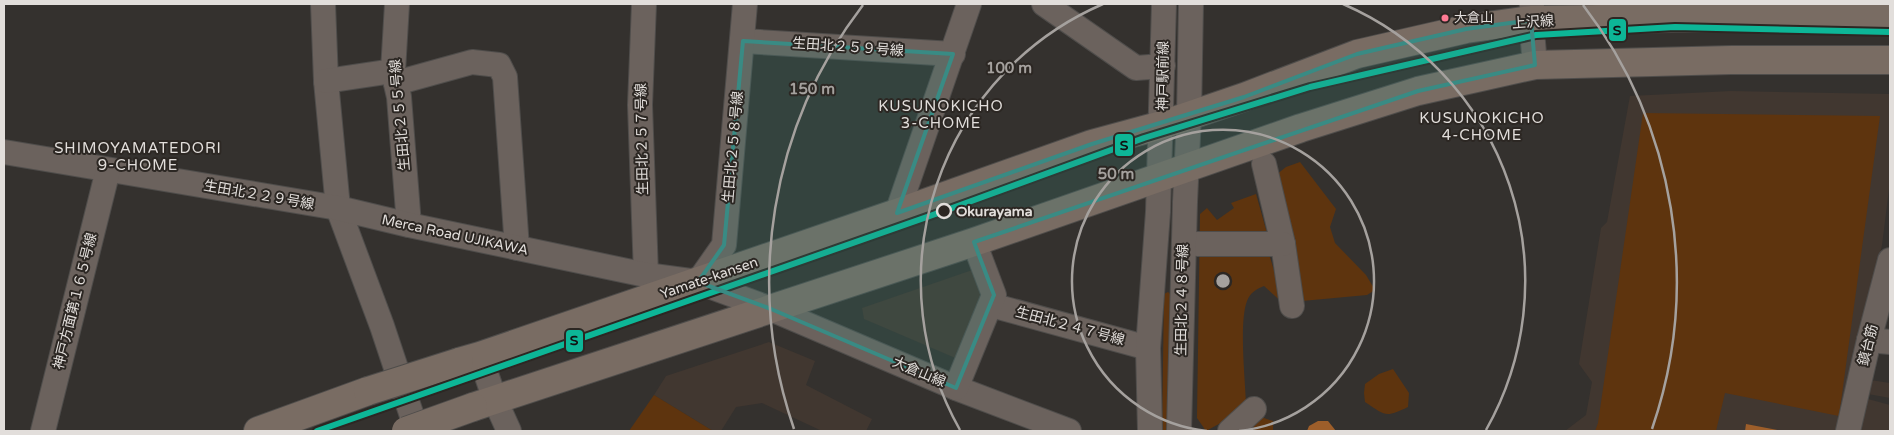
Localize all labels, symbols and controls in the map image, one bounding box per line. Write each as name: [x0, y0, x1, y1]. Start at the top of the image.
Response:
place label: 大倉山: [1454, 10, 1493, 26]
street label: 上沢線: [1511, 12, 1555, 32]
marker: 大倉山: [1440, 13, 1450, 23]
line badge: S: [1608, 18, 1627, 42]
text: S: [1613, 22, 1622, 39]
street label: 生田北２５９号線: [792, 35, 904, 59]
street label: 神戸駅前線: [1154, 41, 1172, 111]
street label: 生田北２５５号線: [387, 58, 413, 172]
text: 100 m: [986, 59, 1032, 77]
text: 150 m: [789, 80, 835, 98]
street label: 生田北２５７号線: [633, 83, 651, 195]
street label: 生田北２５８号線: [720, 90, 746, 204]
district label: KUSUNOKICHO 3-CHOME: [878, 97, 1004, 132]
district label: KUSUNOKICHO 4-CHOME: [1419, 109, 1545, 144]
line badge: S: [1114, 133, 1134, 157]
text: S: [1120, 137, 1129, 154]
district label: SHIMOYAMATEDORI 9-CHOME: [54, 139, 222, 174]
text: 50 m: [1098, 165, 1134, 183]
street label: 生田北２２９号線: [202, 177, 316, 213]
marker: Okurayama: [936, 203, 952, 219]
place label: Okurayama: [956, 203, 1033, 220]
street label: Merca Road UJIKAWA: [380, 211, 530, 259]
street label: 神戸方面第１６５号線: [50, 231, 100, 371]
street label: 生田北２４８号線: [1173, 244, 1191, 356]
street label: Yamate-kansen: [658, 253, 760, 303]
centre of rings: [1214, 272, 1232, 290]
street label: 生田北２４７号線: [1014, 303, 1126, 349]
street label: 鎮台筋: [1855, 323, 1881, 367]
line badge: S: [565, 329, 584, 353]
text: S: [570, 332, 579, 349]
street label: 大倉山線: [890, 353, 948, 391]

